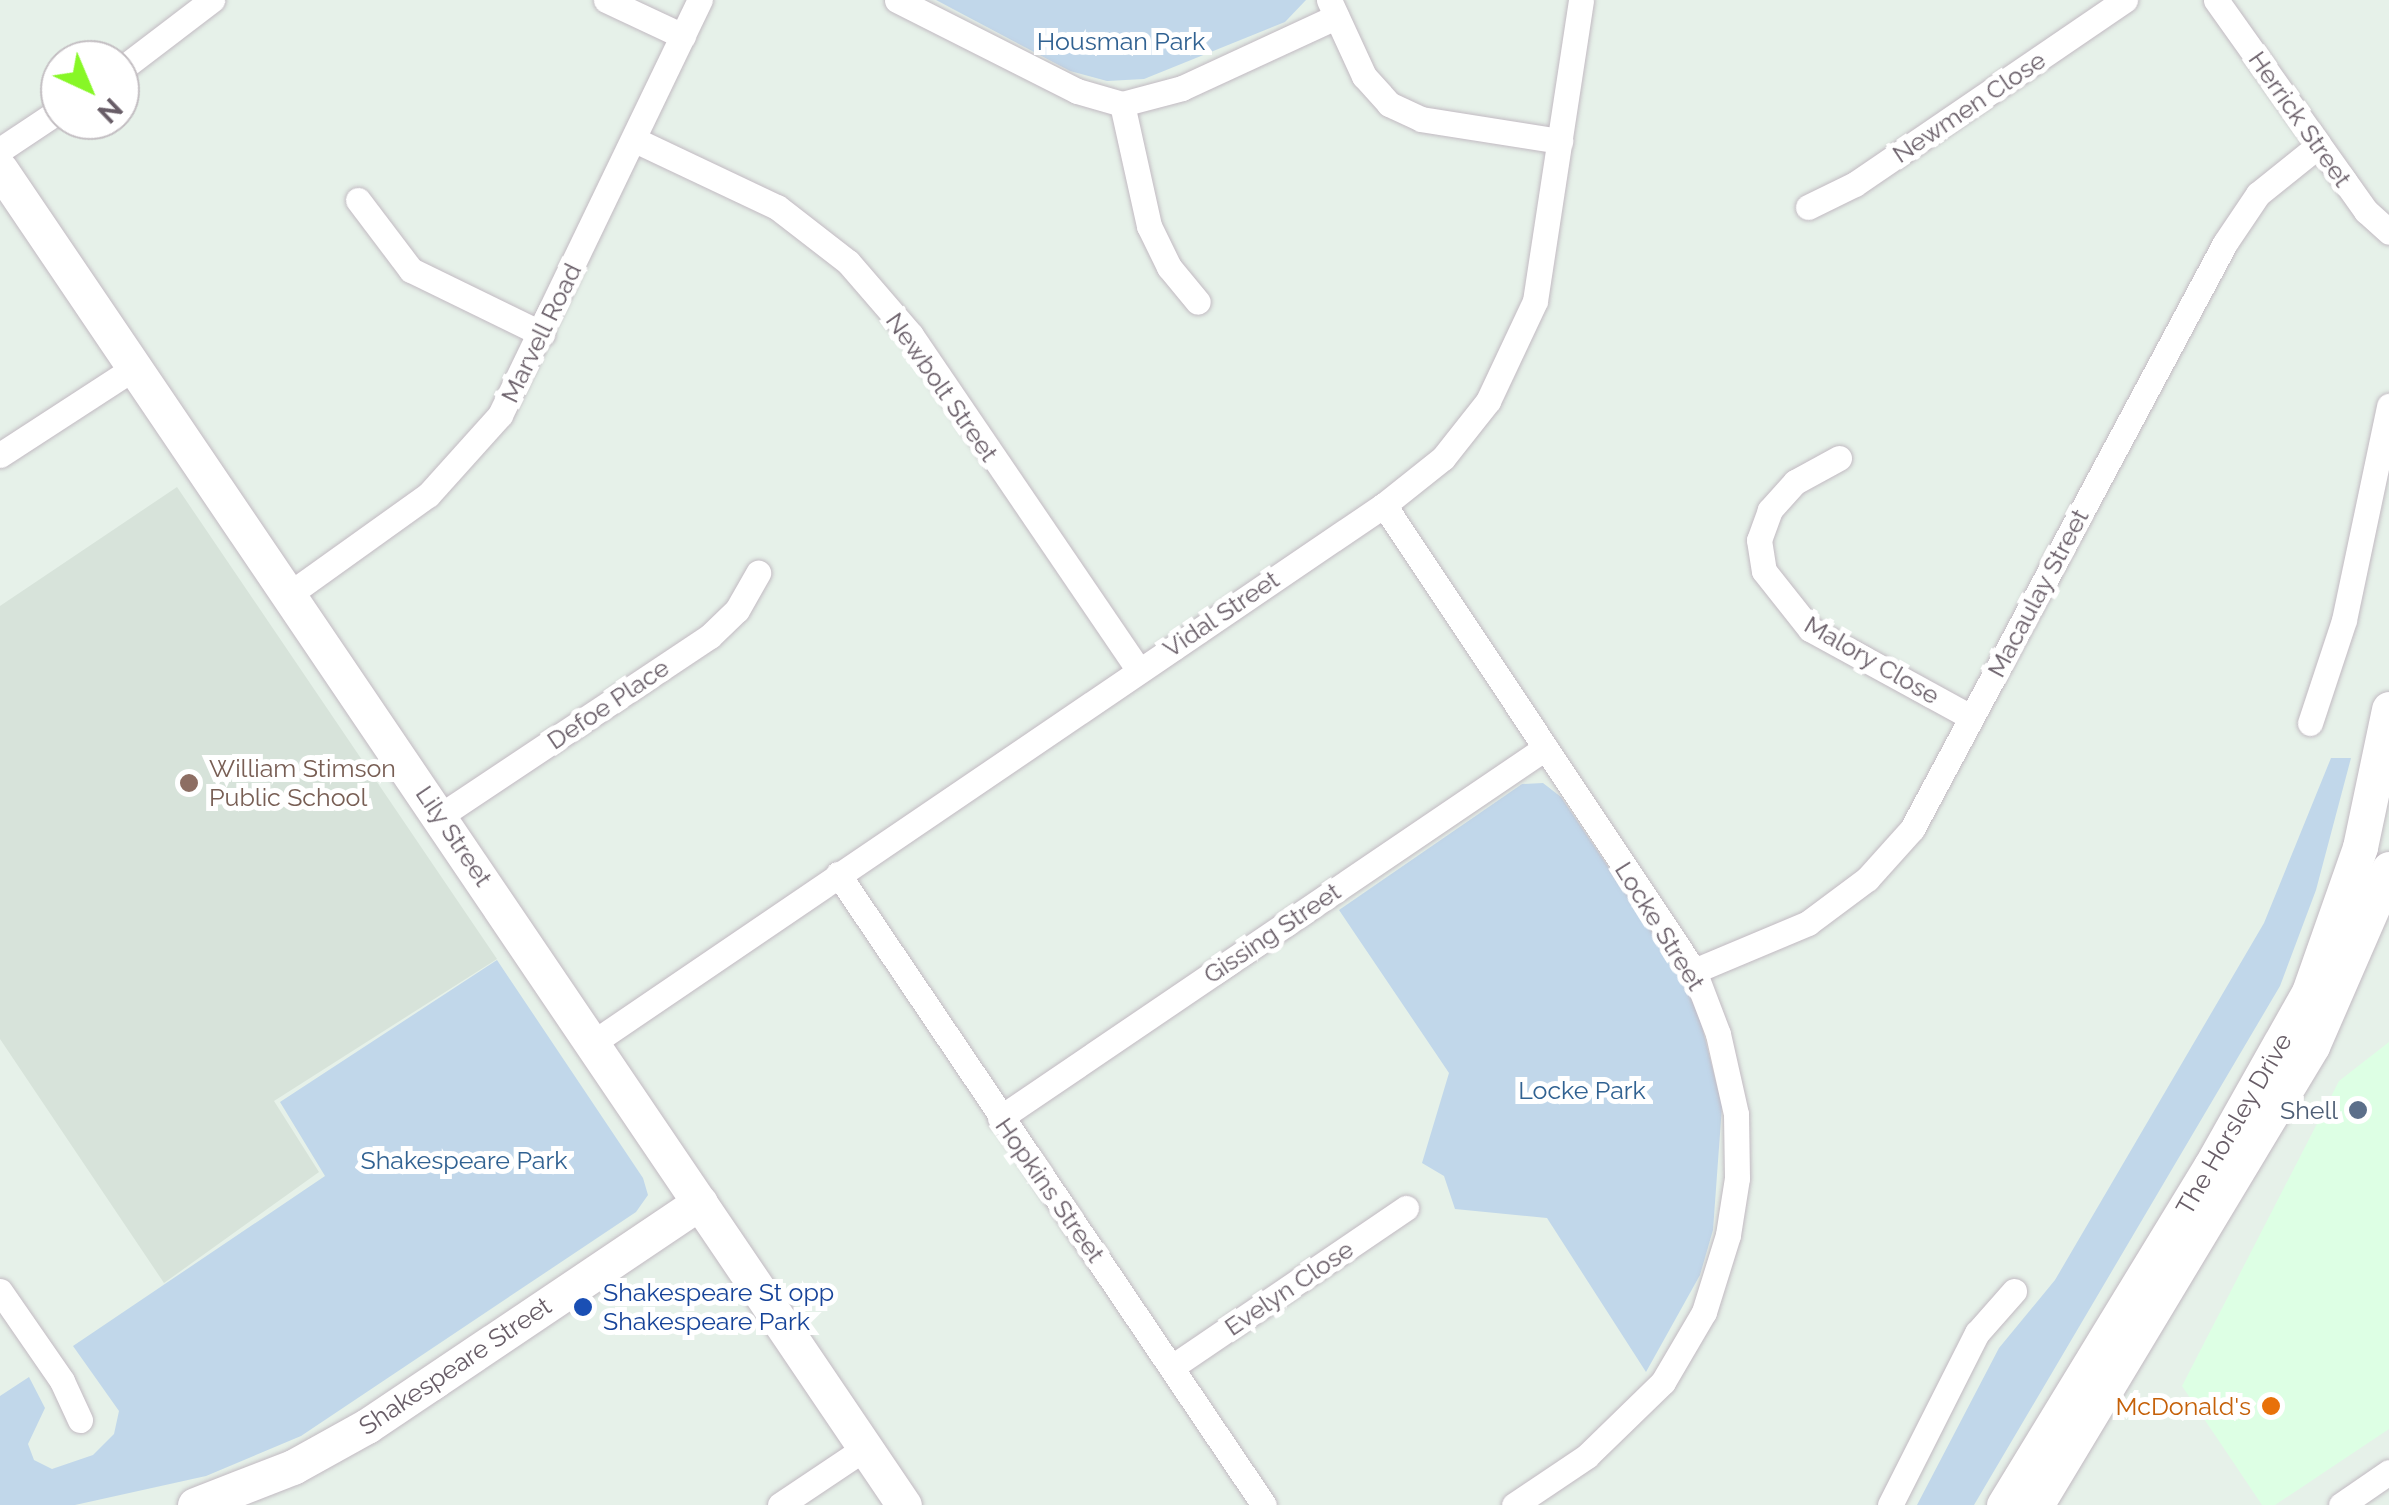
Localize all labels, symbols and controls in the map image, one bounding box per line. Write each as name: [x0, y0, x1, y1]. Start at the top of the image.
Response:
park label: Housman Park: [1037, 26, 1205, 56]
north arrow: [40, 40, 140, 140]
street label: Newmen Close: [1887, 45, 2051, 169]
street label: Herrick Street: [2242, 45, 2358, 193]
text: N: [91, 91, 129, 130]
street label: Marvell Road: [494, 258, 588, 408]
street label: Newbolt Street: [880, 307, 1004, 467]
street label: Macaulay Street: [1981, 503, 2095, 683]
street label: Vidal Street: [1157, 564, 1285, 664]
street label: Malory Close: [1799, 609, 1945, 711]
street label: Defoe Place: [541, 652, 675, 756]
place label: William Stimson Public School: [209, 754, 396, 813]
marker: William Stimson Public School: [178, 772, 200, 794]
street label: Lily Street: [409, 780, 499, 892]
street label: Locke Street: [1609, 856, 1711, 996]
street label: Gissing Street: [1198, 876, 1346, 990]
street label: The Horsley Drive: [2170, 1028, 2298, 1220]
park label: Locke Park: [1518, 1075, 1646, 1105]
place label: Shell: [2280, 1095, 2338, 1125]
marker: Shell: [2347, 1099, 2369, 1121]
street label: Hopkins Street: [989, 1112, 1111, 1268]
park label: Shakespeare Park: [361, 1145, 567, 1175]
street label: Evelyn Close: [1219, 1234, 1359, 1342]
place label: Shakespeare St opp Shakespeare Park: [603, 1278, 834, 1337]
street label: Shakespeare Street: [353, 1291, 557, 1441]
marker: Shakespeare St opp Shakespeare Park: [572, 1296, 594, 1318]
place label: McDonald's: [2115, 1391, 2251, 1421]
marker: McDonald's: [2260, 1395, 2282, 1417]

